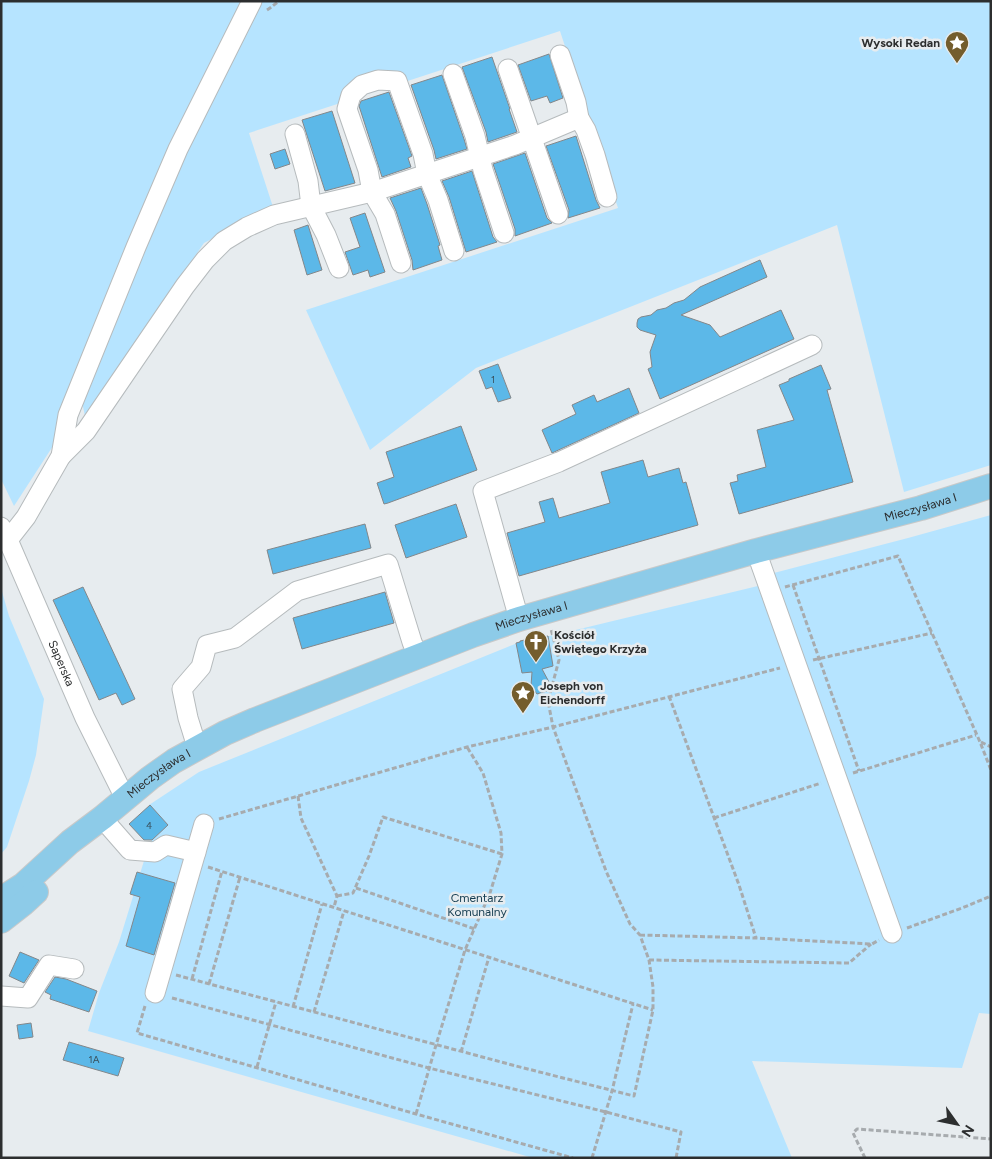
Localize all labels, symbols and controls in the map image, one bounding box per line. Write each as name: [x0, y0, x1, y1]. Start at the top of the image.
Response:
place icon: Wysoki Redan: [944, 30, 970, 64]
place label: Wysoki Redan: [862, 36, 940, 50]
house number: 1: [491, 373, 495, 386]
street label: Mieczysława I: [883, 490, 959, 524]
street label: Mieczysława I: [493, 598, 569, 634]
place label: Kościół Świętego Krzyża: [554, 628, 647, 656]
church icon: Kościół Świętego Krzyża: [523, 629, 549, 663]
street label: Saperska: [45, 638, 77, 688]
place label: Joseph von Eichendorff: [540, 679, 605, 707]
place icon: Joseph von Eichendorff: [510, 680, 536, 714]
street label: Mieczysława I: [124, 746, 193, 801]
house number: 4: [146, 819, 152, 832]
park label: Cmentarz Komunalny: [447, 891, 507, 919]
house number: 1A: [89, 1053, 100, 1066]
north arrow: [932, 1099, 982, 1149]
text: N: [957, 1122, 978, 1140]

